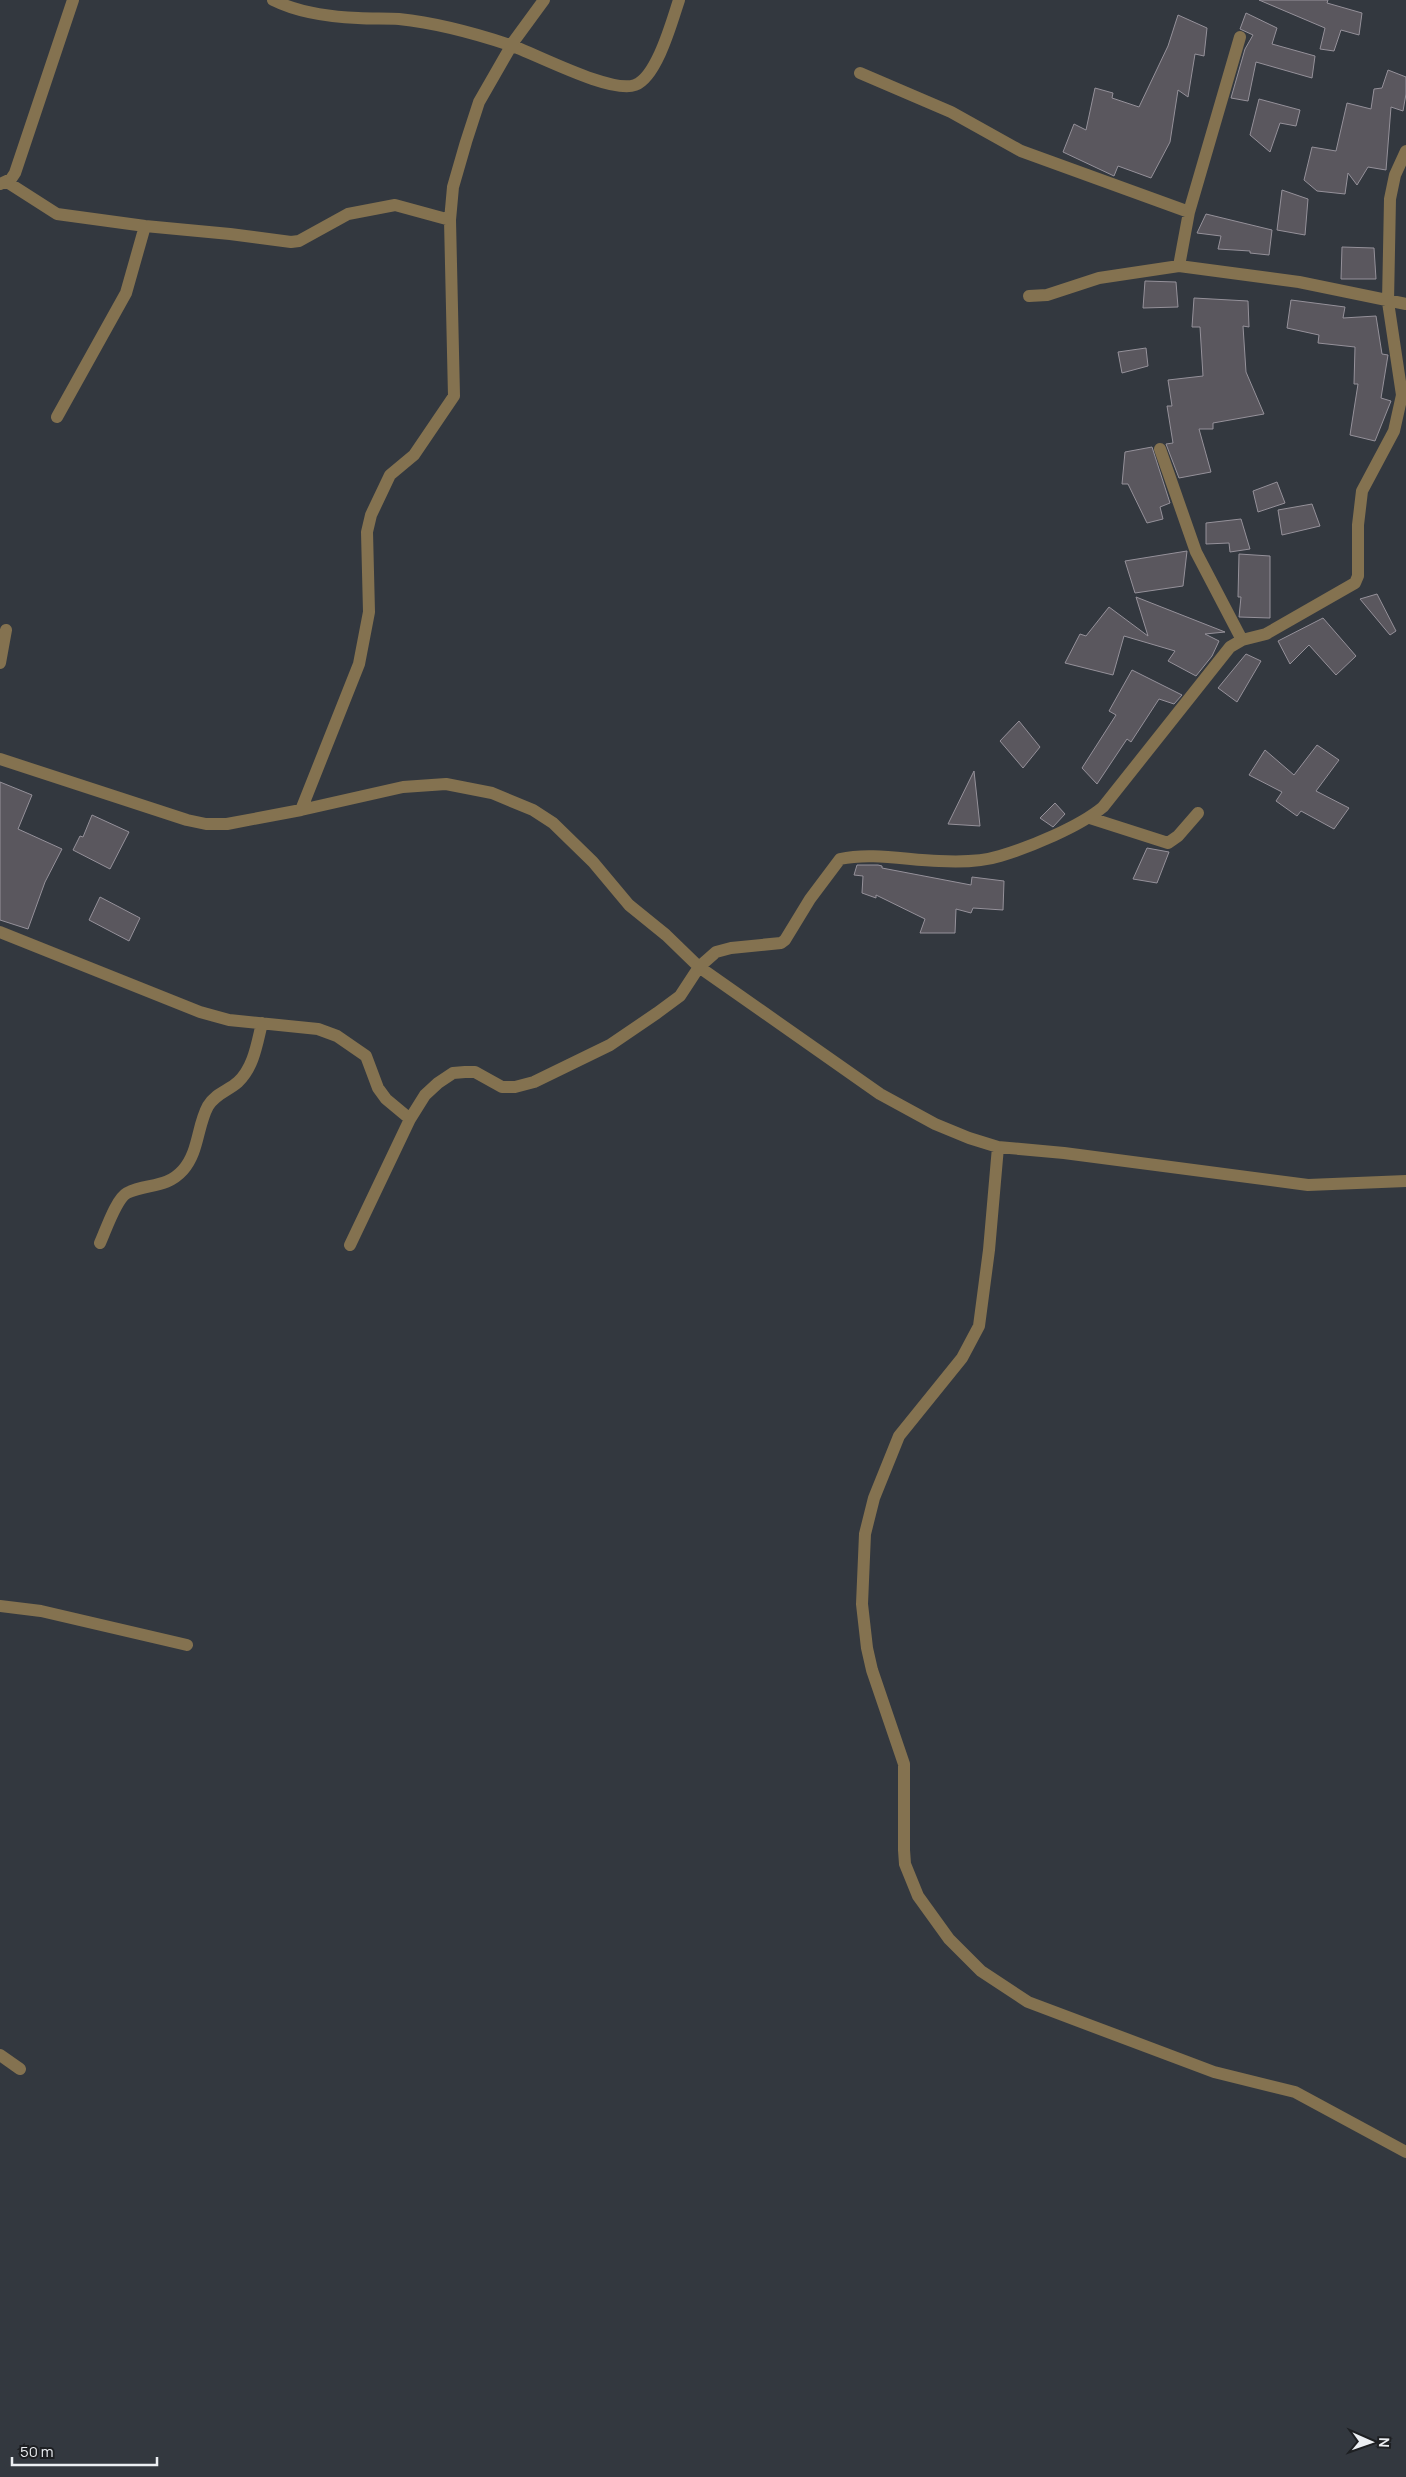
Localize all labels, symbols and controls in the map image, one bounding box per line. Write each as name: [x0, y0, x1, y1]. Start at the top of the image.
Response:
north arrow: [1346, 2417, 1396, 2467]
scale bar: [12, 2434, 158, 2466]
text: N: [1375, 2437, 1394, 2448]
text: 50 m: [20, 2441, 54, 2462]

